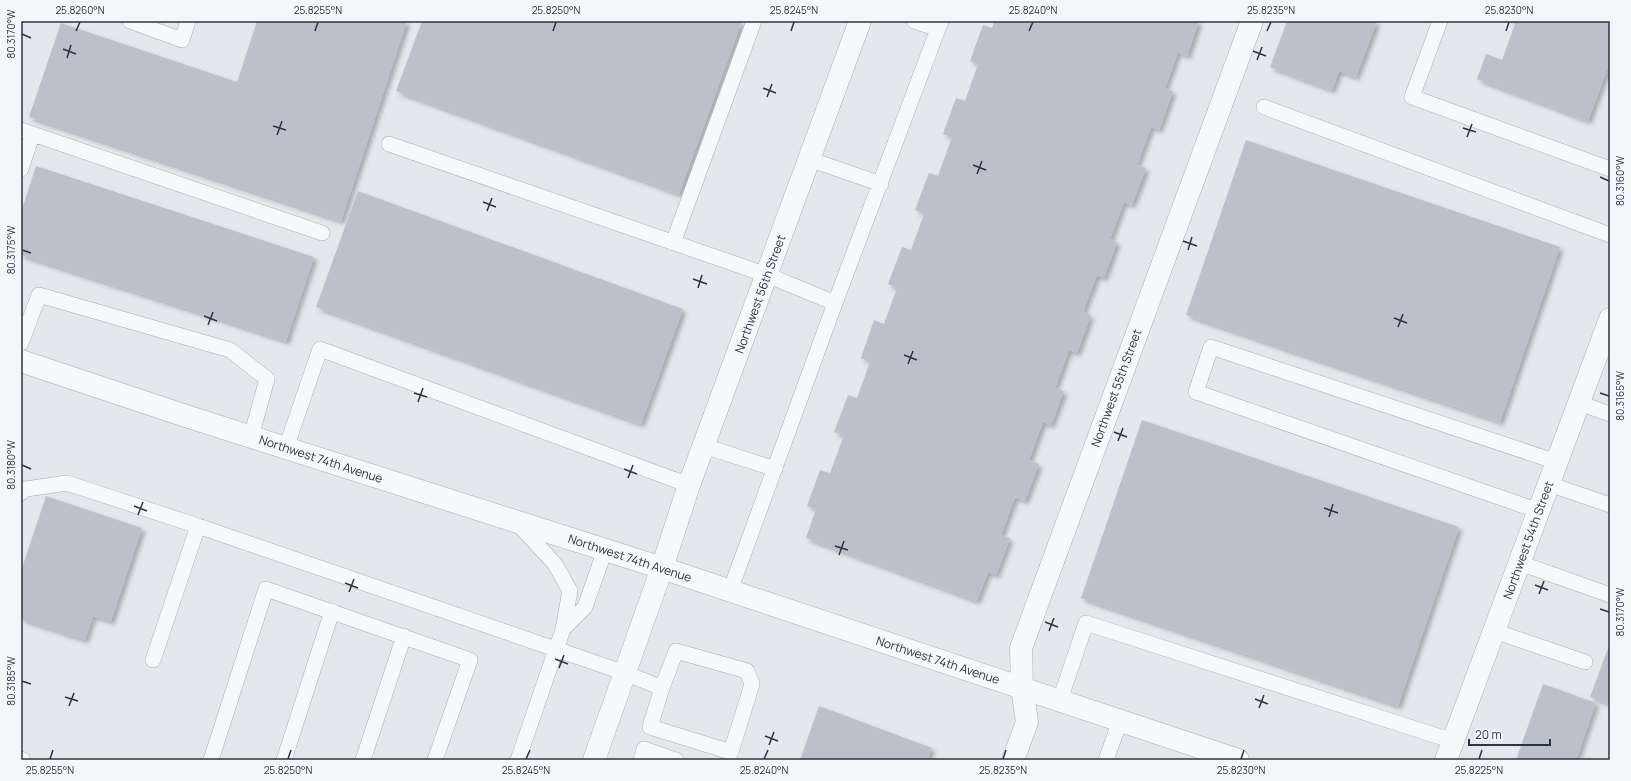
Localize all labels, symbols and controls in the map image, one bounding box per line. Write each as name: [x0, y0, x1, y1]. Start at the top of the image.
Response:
text: 25.8260°N: [55, 3, 105, 17]
text: 25.8255°N: [294, 3, 342, 17]
text: 25.8250°N: [532, 3, 581, 17]
text: 25.8245°N: [770, 3, 818, 17]
text: 25.8240°N: [1009, 3, 1057, 17]
text: 25.8235°N: [1247, 3, 1295, 17]
text: 25.8230°N: [1485, 3, 1533, 17]
text: 80.3170°W: [4, 9, 18, 58]
text: 80.3160°W: [1613, 155, 1627, 206]
text: 80.3175°W: [4, 225, 18, 274]
street label: Northwest 56th Street: [731, 232, 789, 356]
street label: Northwest 55th Street: [1087, 326, 1145, 449]
text: 80.3165°W: [1613, 371, 1627, 421]
street label: Northwest 74th Avenue: [257, 431, 385, 487]
text: 80.3180°W: [4, 440, 18, 490]
street label: Northwest 54th Street: [1499, 478, 1557, 601]
street label: Northwest 74th Avenue: [566, 530, 694, 586]
text: 80.3170°W: [1613, 587, 1627, 636]
street label: Northwest 74th Avenue: [874, 632, 1002, 688]
text: 80.3185°W: [4, 656, 18, 706]
scale bar: [1469, 721, 1550, 747]
text: 20 m: [1475, 726, 1502, 743]
text: 25.8255°N: [26, 763, 74, 777]
text: 25.8250°N: [264, 763, 313, 777]
text: 25.8245°N: [502, 763, 550, 777]
text: 25.8240°N: [740, 763, 788, 777]
text: 25.8235°N: [979, 763, 1027, 777]
text: 25.8230°N: [1217, 763, 1265, 777]
text: 25.8225°N: [1455, 763, 1503, 777]

